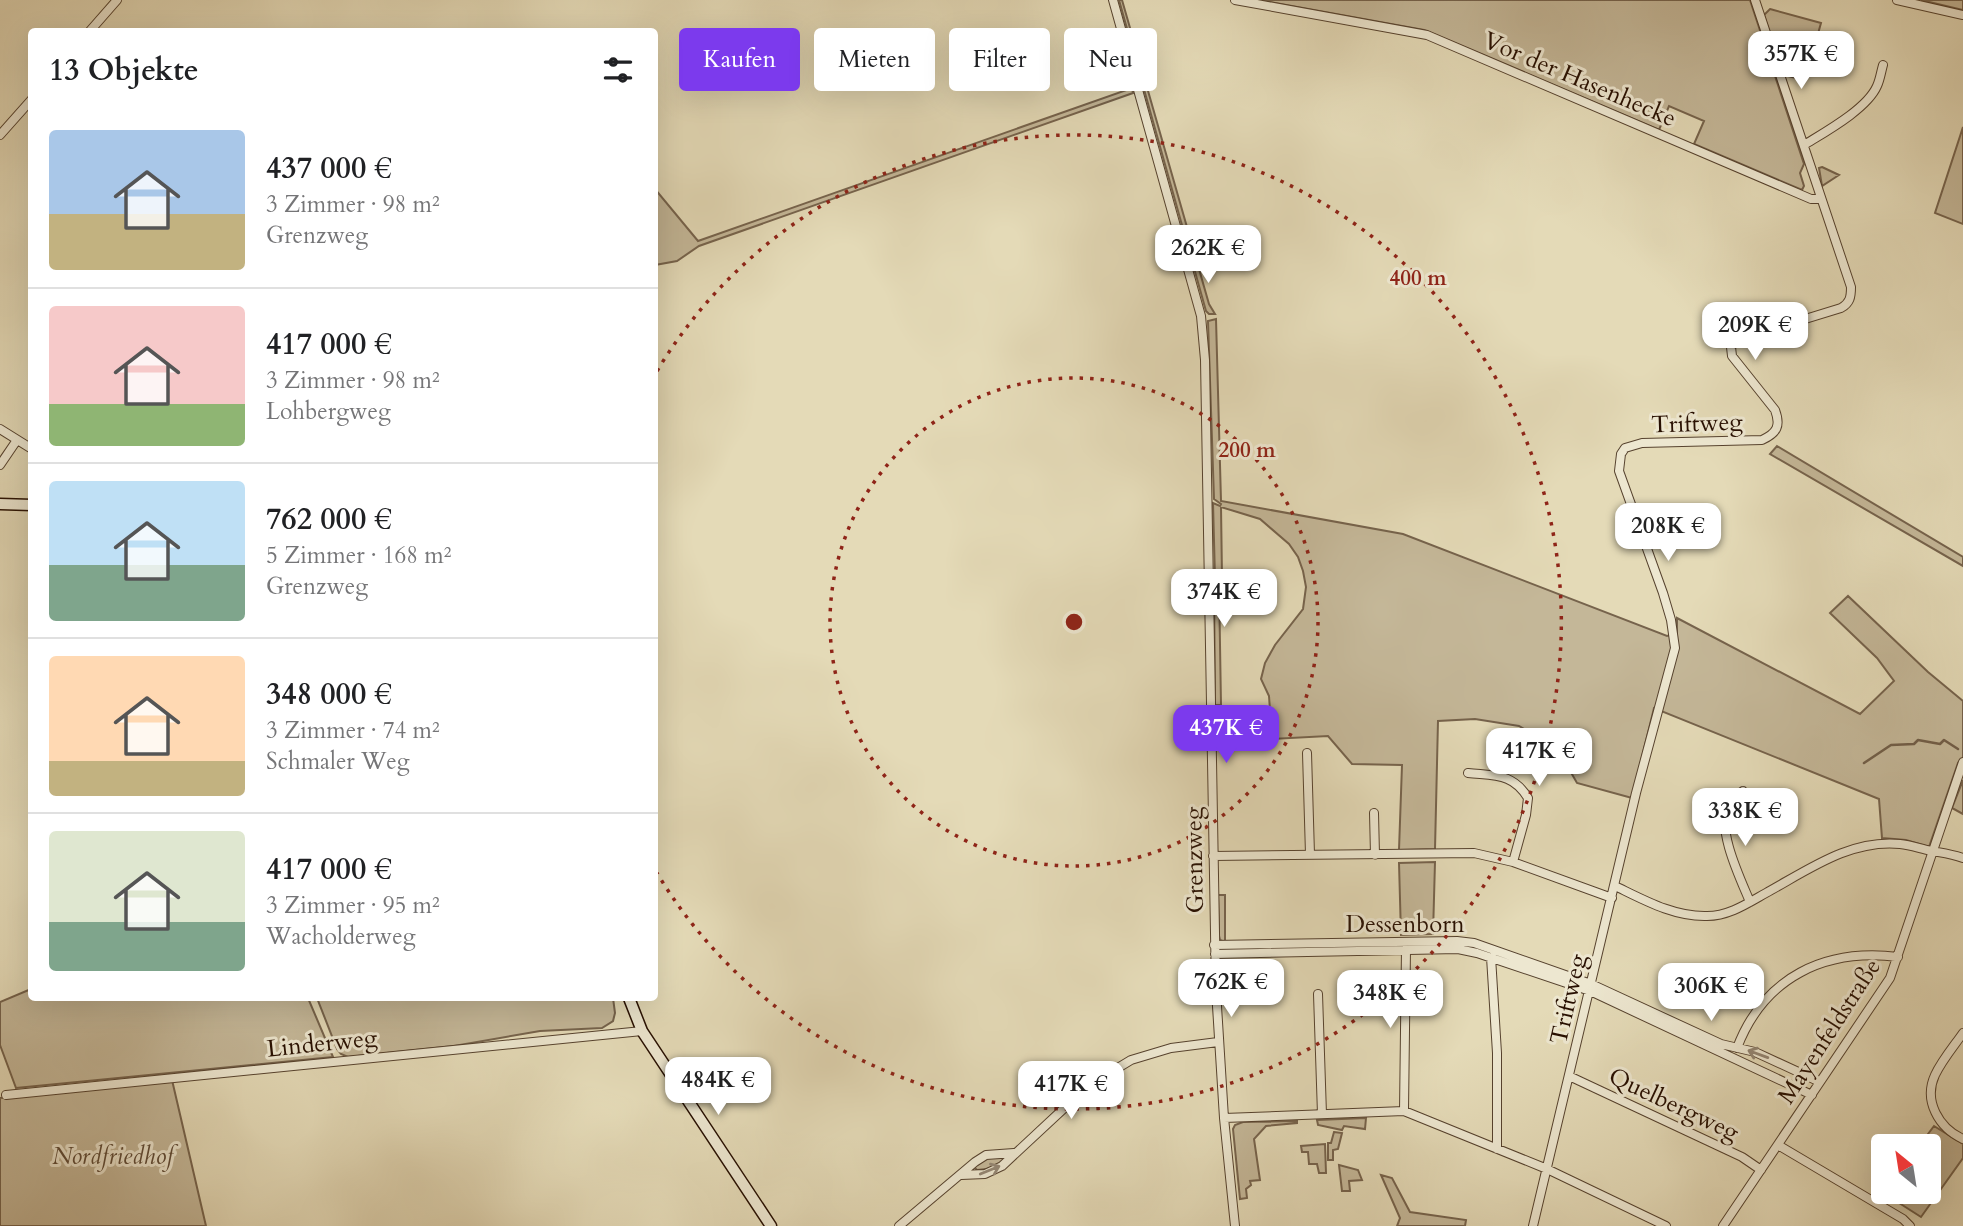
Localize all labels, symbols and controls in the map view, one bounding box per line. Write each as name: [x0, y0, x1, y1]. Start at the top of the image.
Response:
street label: Vor der Hasenhecke: [1478, 24, 1681, 135]
chip: Kaufen: [679, 28, 800, 91]
chip: Mieten: [814, 28, 935, 91]
chip: Filter: [949, 28, 1050, 91]
chip: Neu: [1064, 28, 1157, 91]
pin: 357K €: [1744, 32, 1858, 91]
text: 357K €: [1764, 38, 1838, 69]
text: 13 Objekte: [49, 50, 199, 91]
icon: filters: [599, 51, 637, 89]
text: 437 000 €: [266, 148, 392, 189]
icon: home: [105, 158, 189, 242]
text: 3 Zimmer · 98 m²: [266, 189, 440, 220]
text: Grenzweg: [266, 220, 368, 251]
pin: 262K €: [1151, 226, 1265, 285]
text: 262K €: [1171, 232, 1245, 263]
text: 400 m: [1389, 264, 1447, 293]
pin: 209K €: [1698, 302, 1812, 362]
text: 209K €: [1718, 309, 1792, 340]
text: 417 000 €: [266, 324, 392, 365]
icon: home: [105, 334, 189, 418]
text: 3 Zimmer · 98 m²: [266, 365, 440, 396]
text: Lohbergweg: [266, 396, 391, 427]
street label: Triftweg: [1651, 405, 1744, 442]
text: 200 m: [1218, 436, 1276, 465]
text: 762 000 €: [266, 499, 392, 540]
pin: 208K €: [1611, 504, 1725, 563]
icon: home: [105, 509, 189, 593]
text: 208K €: [1631, 510, 1705, 541]
text: 5 Zimmer · 168 m²: [266, 540, 451, 571]
pin: 374K €: [1167, 570, 1281, 629]
text: Grenzweg: [266, 571, 368, 602]
text: 374K €: [1187, 576, 1261, 607]
centre of rings: [1062, 610, 1086, 634]
text: 348 000 €: [266, 674, 392, 715]
icon: home: [105, 684, 189, 768]
pin: 437K €: [1169, 706, 1283, 765]
text: 437K €: [1189, 712, 1263, 743]
text: 3 Zimmer · 74 m²: [266, 715, 440, 746]
pin: 417K €: [1482, 728, 1596, 788]
text: 417K €: [1502, 735, 1576, 766]
text: Schmaler Weg: [266, 746, 410, 777]
pin: 338K €: [1688, 788, 1802, 848]
text: 338K €: [1708, 795, 1782, 826]
street label: Grenzweg: [1177, 806, 1212, 914]
text: 417 000 €: [266, 849, 392, 890]
icon: home: [105, 859, 189, 943]
text: 3 Zimmer · 95 m²: [266, 890, 440, 921]
street label: Dessenborn: [1345, 908, 1465, 941]
text: Wacholderweg: [266, 921, 416, 952]
street label: Triftweg: [1542, 950, 1595, 1047]
street label: Mayenfeldstraße: [1770, 952, 1889, 1110]
pin: 762K €: [1174, 960, 1288, 1019]
pin: 306K €: [1654, 964, 1768, 1023]
text: 762K €: [1194, 966, 1268, 997]
pin: 348K €: [1333, 970, 1447, 1030]
text: 306K €: [1674, 970, 1748, 1001]
text: 348K €: [1353, 977, 1427, 1008]
street label: Linderweg: [265, 1021, 379, 1066]
one-way arrow: [1748, 1047, 1769, 1059]
pin: 484K €: [661, 1058, 775, 1117]
street label: Quelbergweg: [1603, 1060, 1745, 1149]
pin: 417K €: [1014, 1062, 1128, 1121]
text: 484K €: [681, 1064, 755, 1095]
text: 417K €: [1034, 1068, 1108, 1099]
north arrow: [1871, 1134, 1941, 1204]
map controls: [1871, 1134, 1941, 1204]
park label: Nordfriedhof: [52, 1140, 178, 1173]
one-way arrow: [979, 1163, 1001, 1176]

